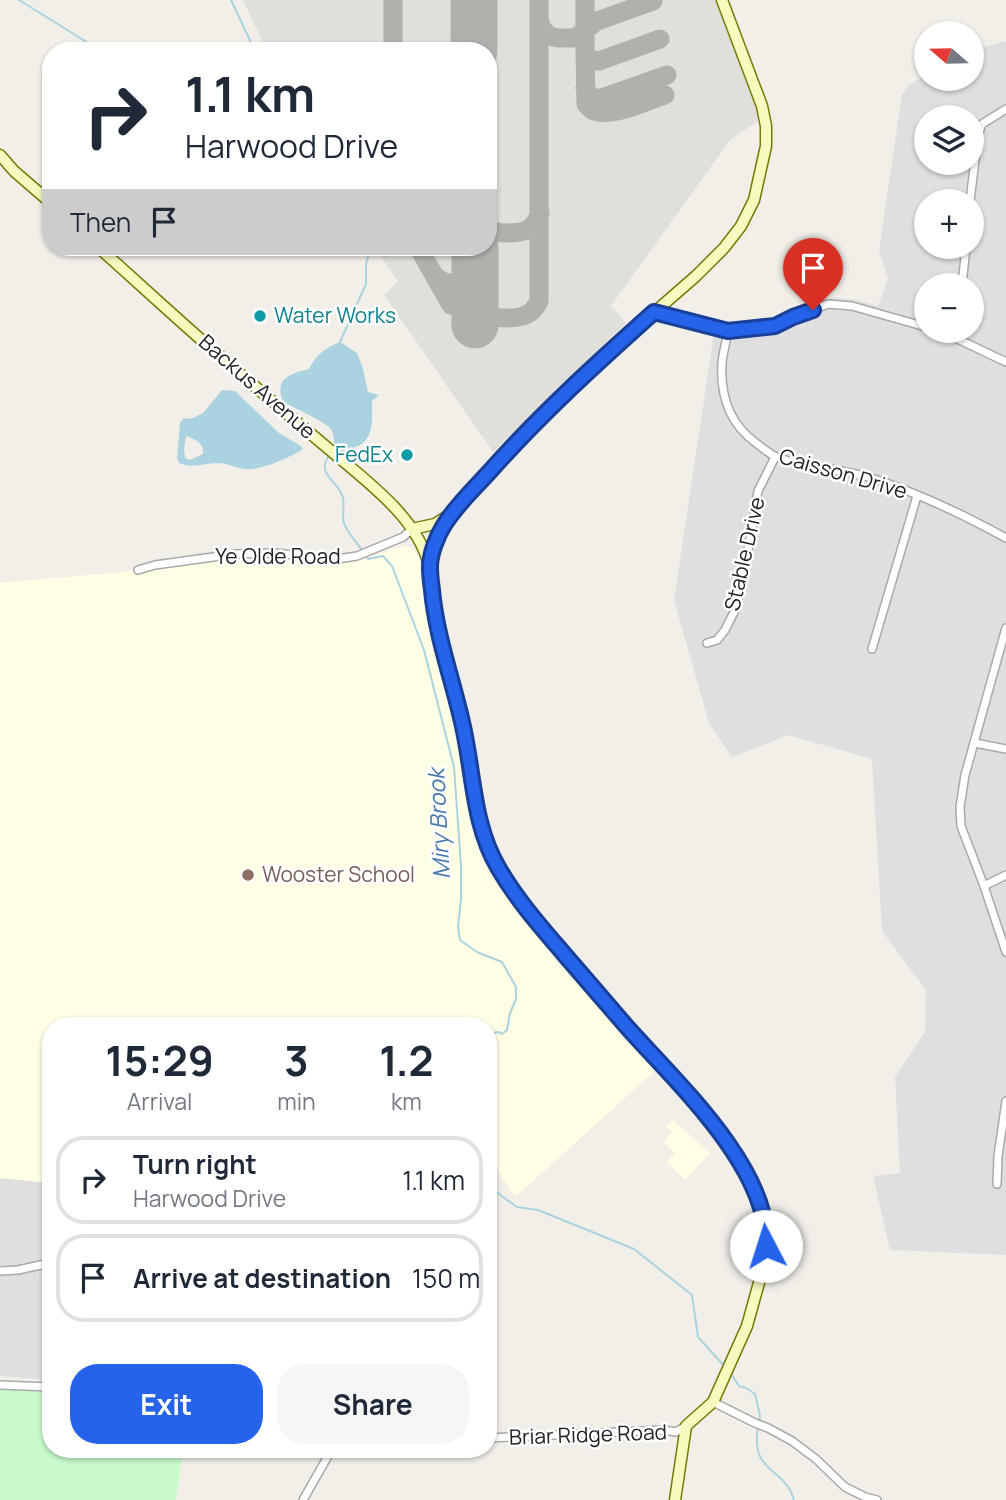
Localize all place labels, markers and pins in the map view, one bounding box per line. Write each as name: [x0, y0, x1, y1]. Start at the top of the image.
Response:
pin: [783, 238, 843, 310]
place label: Water Works: [274, 301, 396, 329]
marker: Water Works: [252, 308, 268, 324]
place label: FedEx: [335, 440, 393, 468]
marker: FedEx: [399, 447, 415, 463]
place label: Wooster School: [262, 860, 415, 888]
marker: Wooster School: [240, 867, 256, 883]

